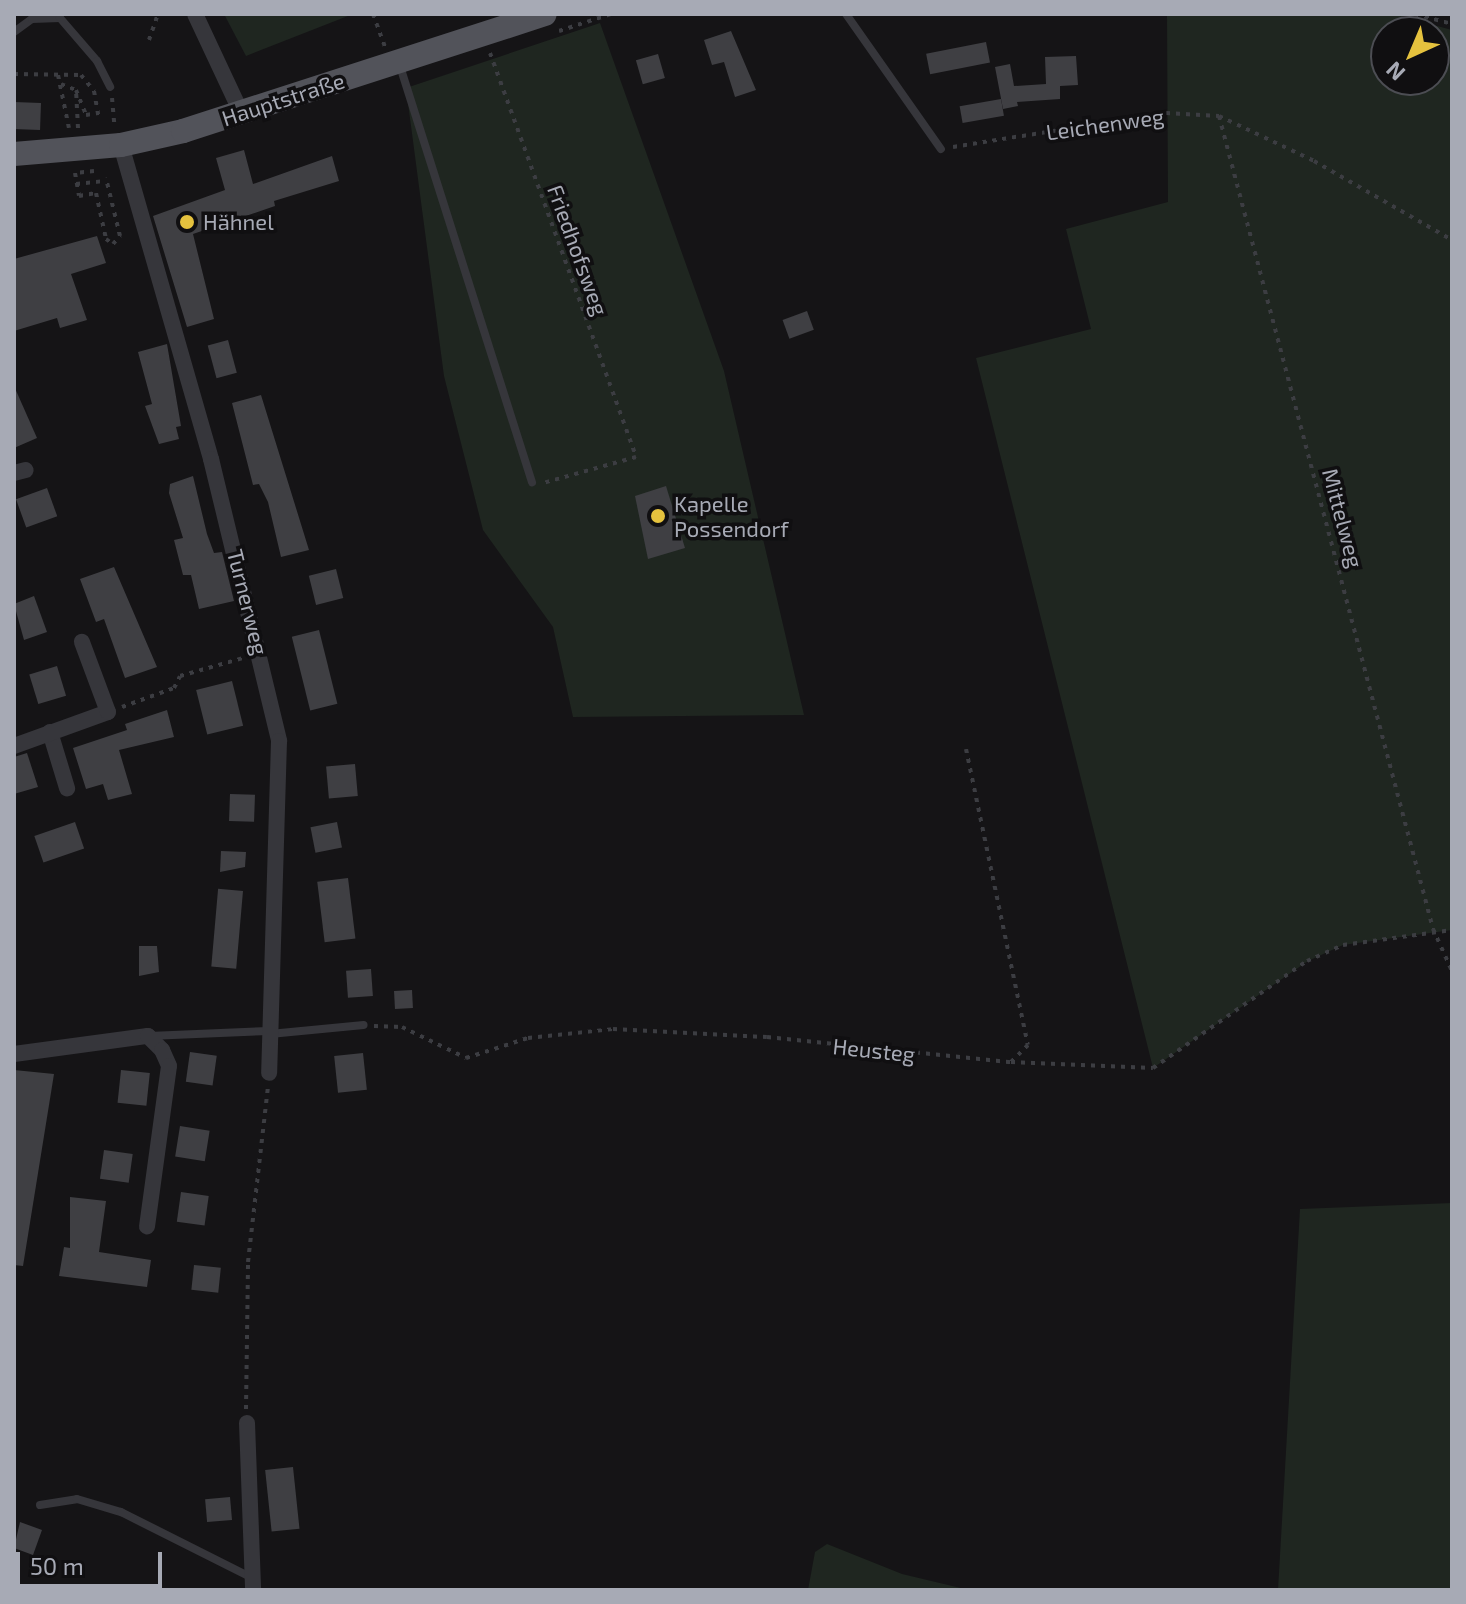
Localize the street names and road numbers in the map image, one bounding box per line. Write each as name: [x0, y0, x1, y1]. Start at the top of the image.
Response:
street label: Hauptstraße: [218, 67, 348, 131]
street label: Leichenweg: [1044, 103, 1166, 145]
street label: Friedhofsweg: [542, 181, 614, 319]
street label: Mittelweg: [1317, 465, 1369, 571]
street label: Turnerweg: [222, 547, 274, 657]
street label: Heusteg: [831, 1033, 917, 1067]

